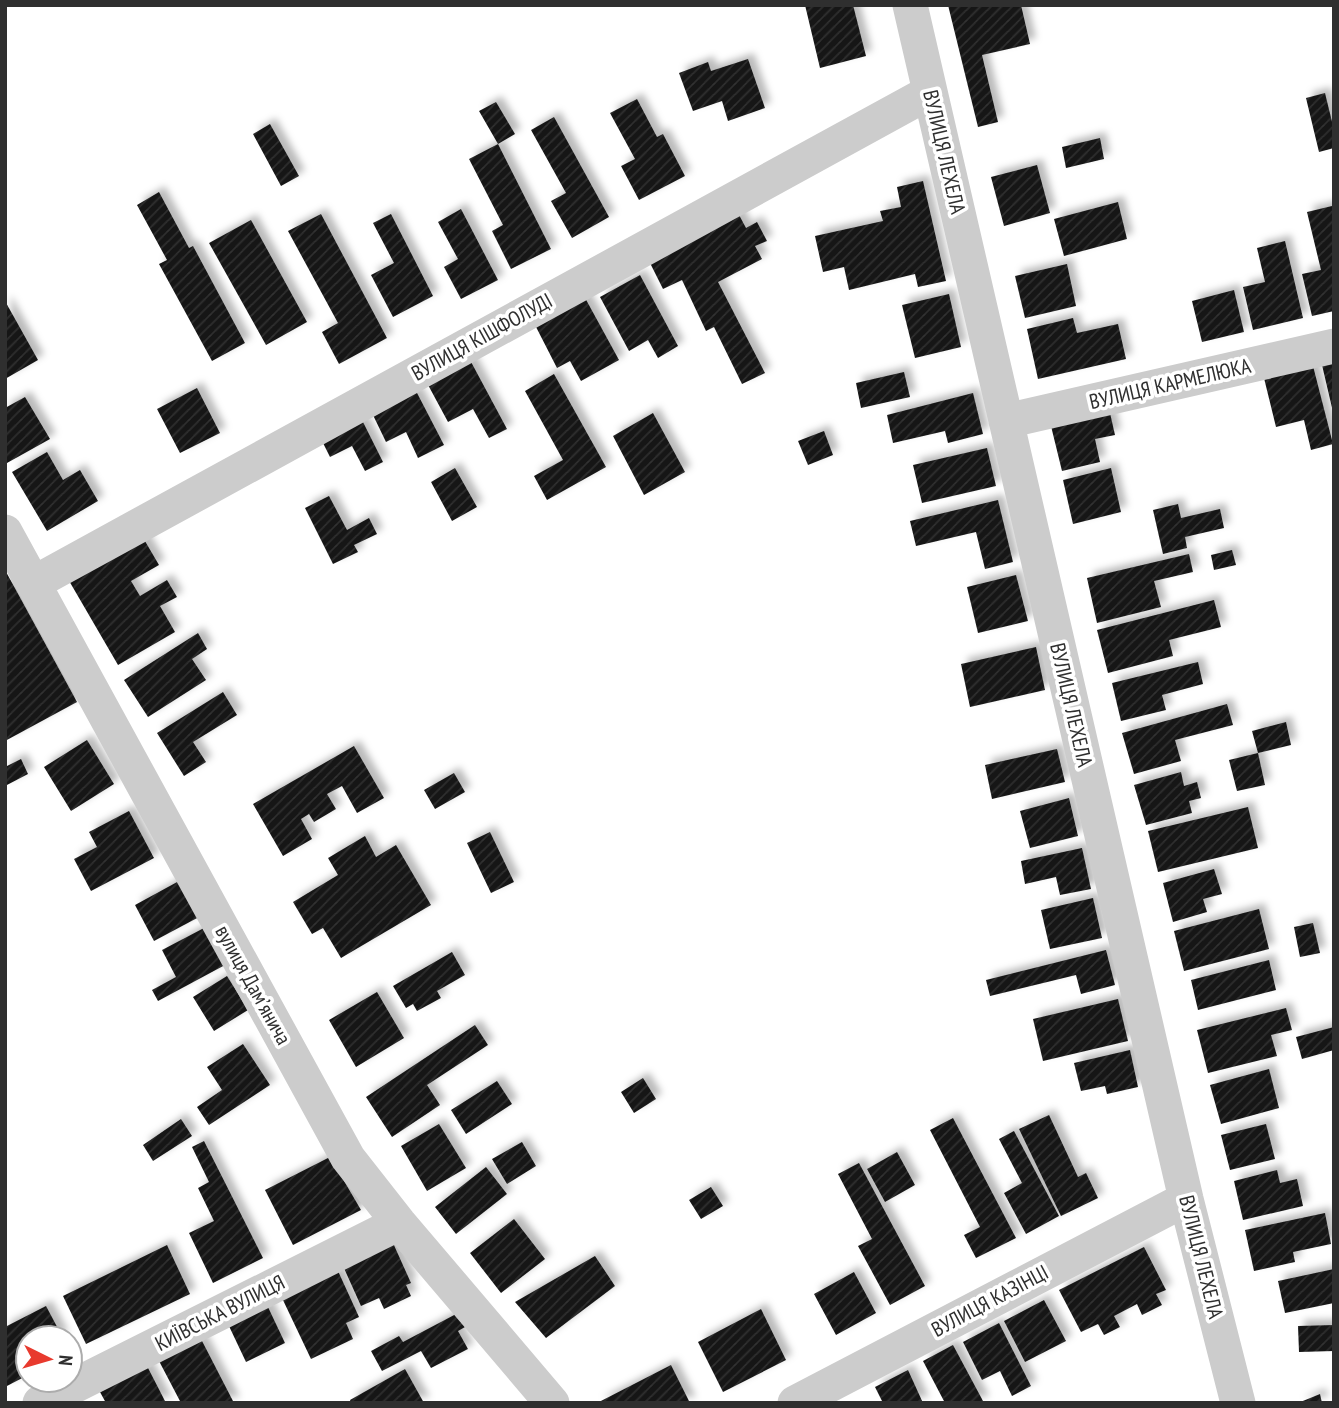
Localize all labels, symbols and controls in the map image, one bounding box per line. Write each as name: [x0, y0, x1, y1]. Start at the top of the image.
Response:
street label: ВУЛИЦЯ ЛЕХЕЛА: [917, 87, 972, 217]
street label: ВУЛИЦЯ КІШФОЛУДІ: [407, 287, 557, 386]
street label: ВУЛИЦЯ КАРМЕЛЮКА: [1087, 352, 1253, 415]
street label: ВУЛИЦЯ ЛЕХЕЛА: [1044, 640, 1099, 770]
street label: вулиця Дамʼянича: [209, 920, 297, 1049]
street label: ВУЛИЦЯ ЛЕХЕЛА: [1173, 1192, 1230, 1321]
street label: ВУЛИЦЯ КАЗІНЦІ: [927, 1258, 1053, 1343]
street label: КИЇВСЬКА ВУЛИЦЯ: [150, 1268, 289, 1357]
north arrow: [14, 1324, 84, 1394]
text: N: [54, 1354, 78, 1367]

